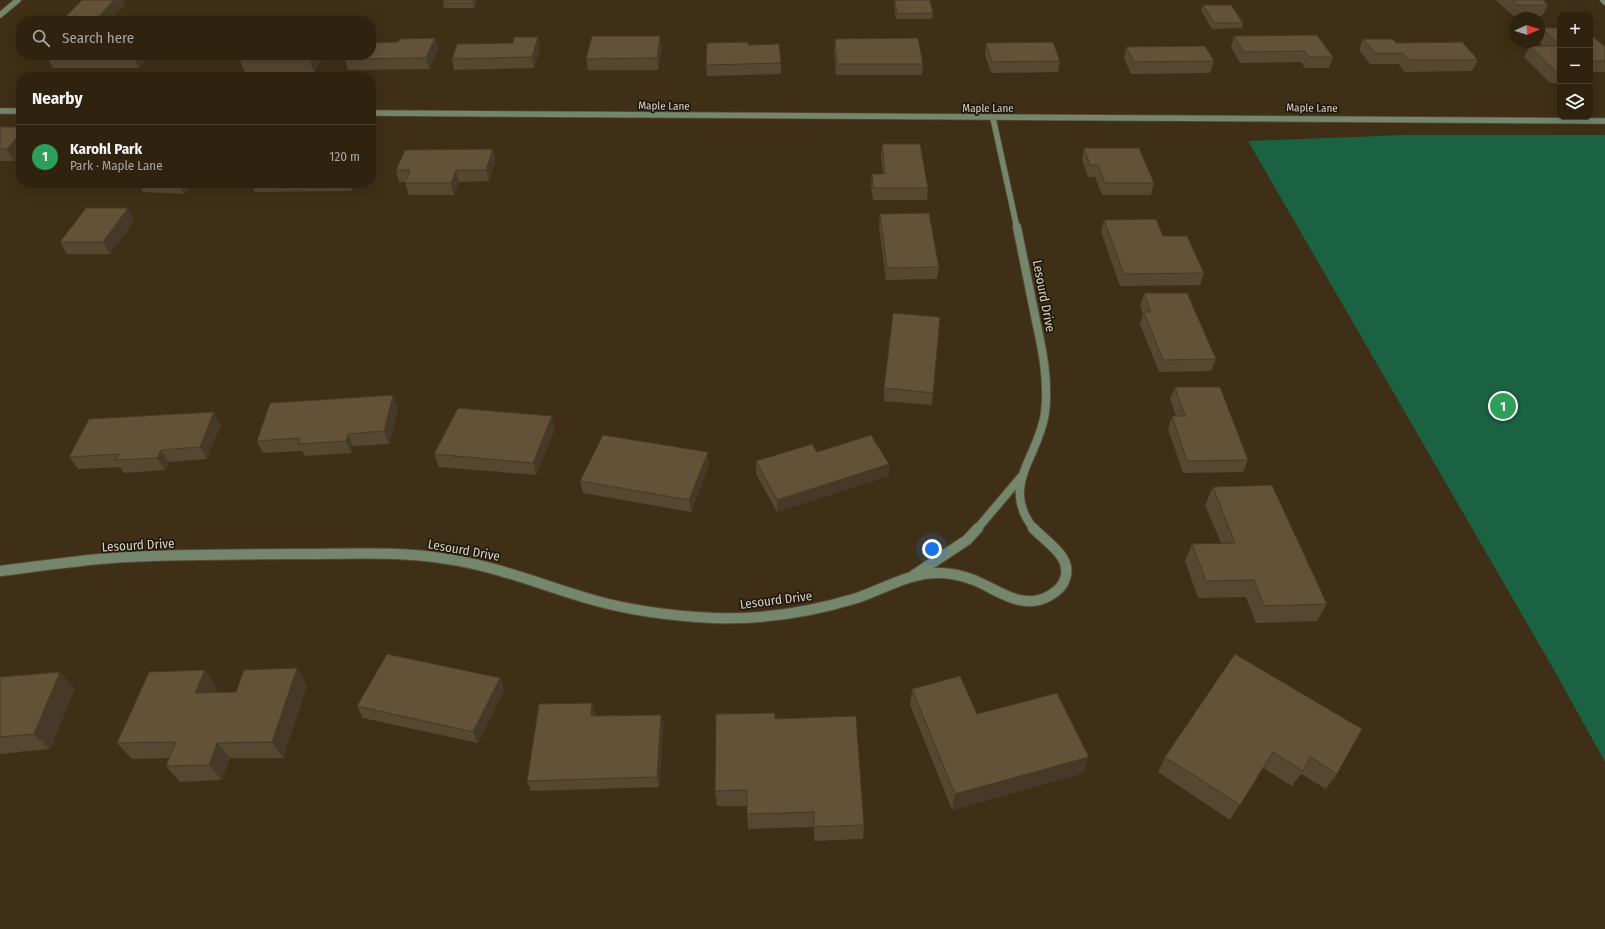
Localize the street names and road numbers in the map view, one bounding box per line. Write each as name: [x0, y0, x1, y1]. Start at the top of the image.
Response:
street label: Maple Lane: [638, 99, 690, 113]
street label: Maple Lane: [1286, 101, 1338, 115]
street label: Maple Lane: [962, 102, 1014, 115]
street label: Lesourd Drive: [1030, 259, 1058, 333]
street label: Lesourd Drive: [101, 536, 175, 554]
street label: Lesourd Drive: [427, 536, 501, 564]
street label: Lesourd Drive: [739, 588, 813, 612]

